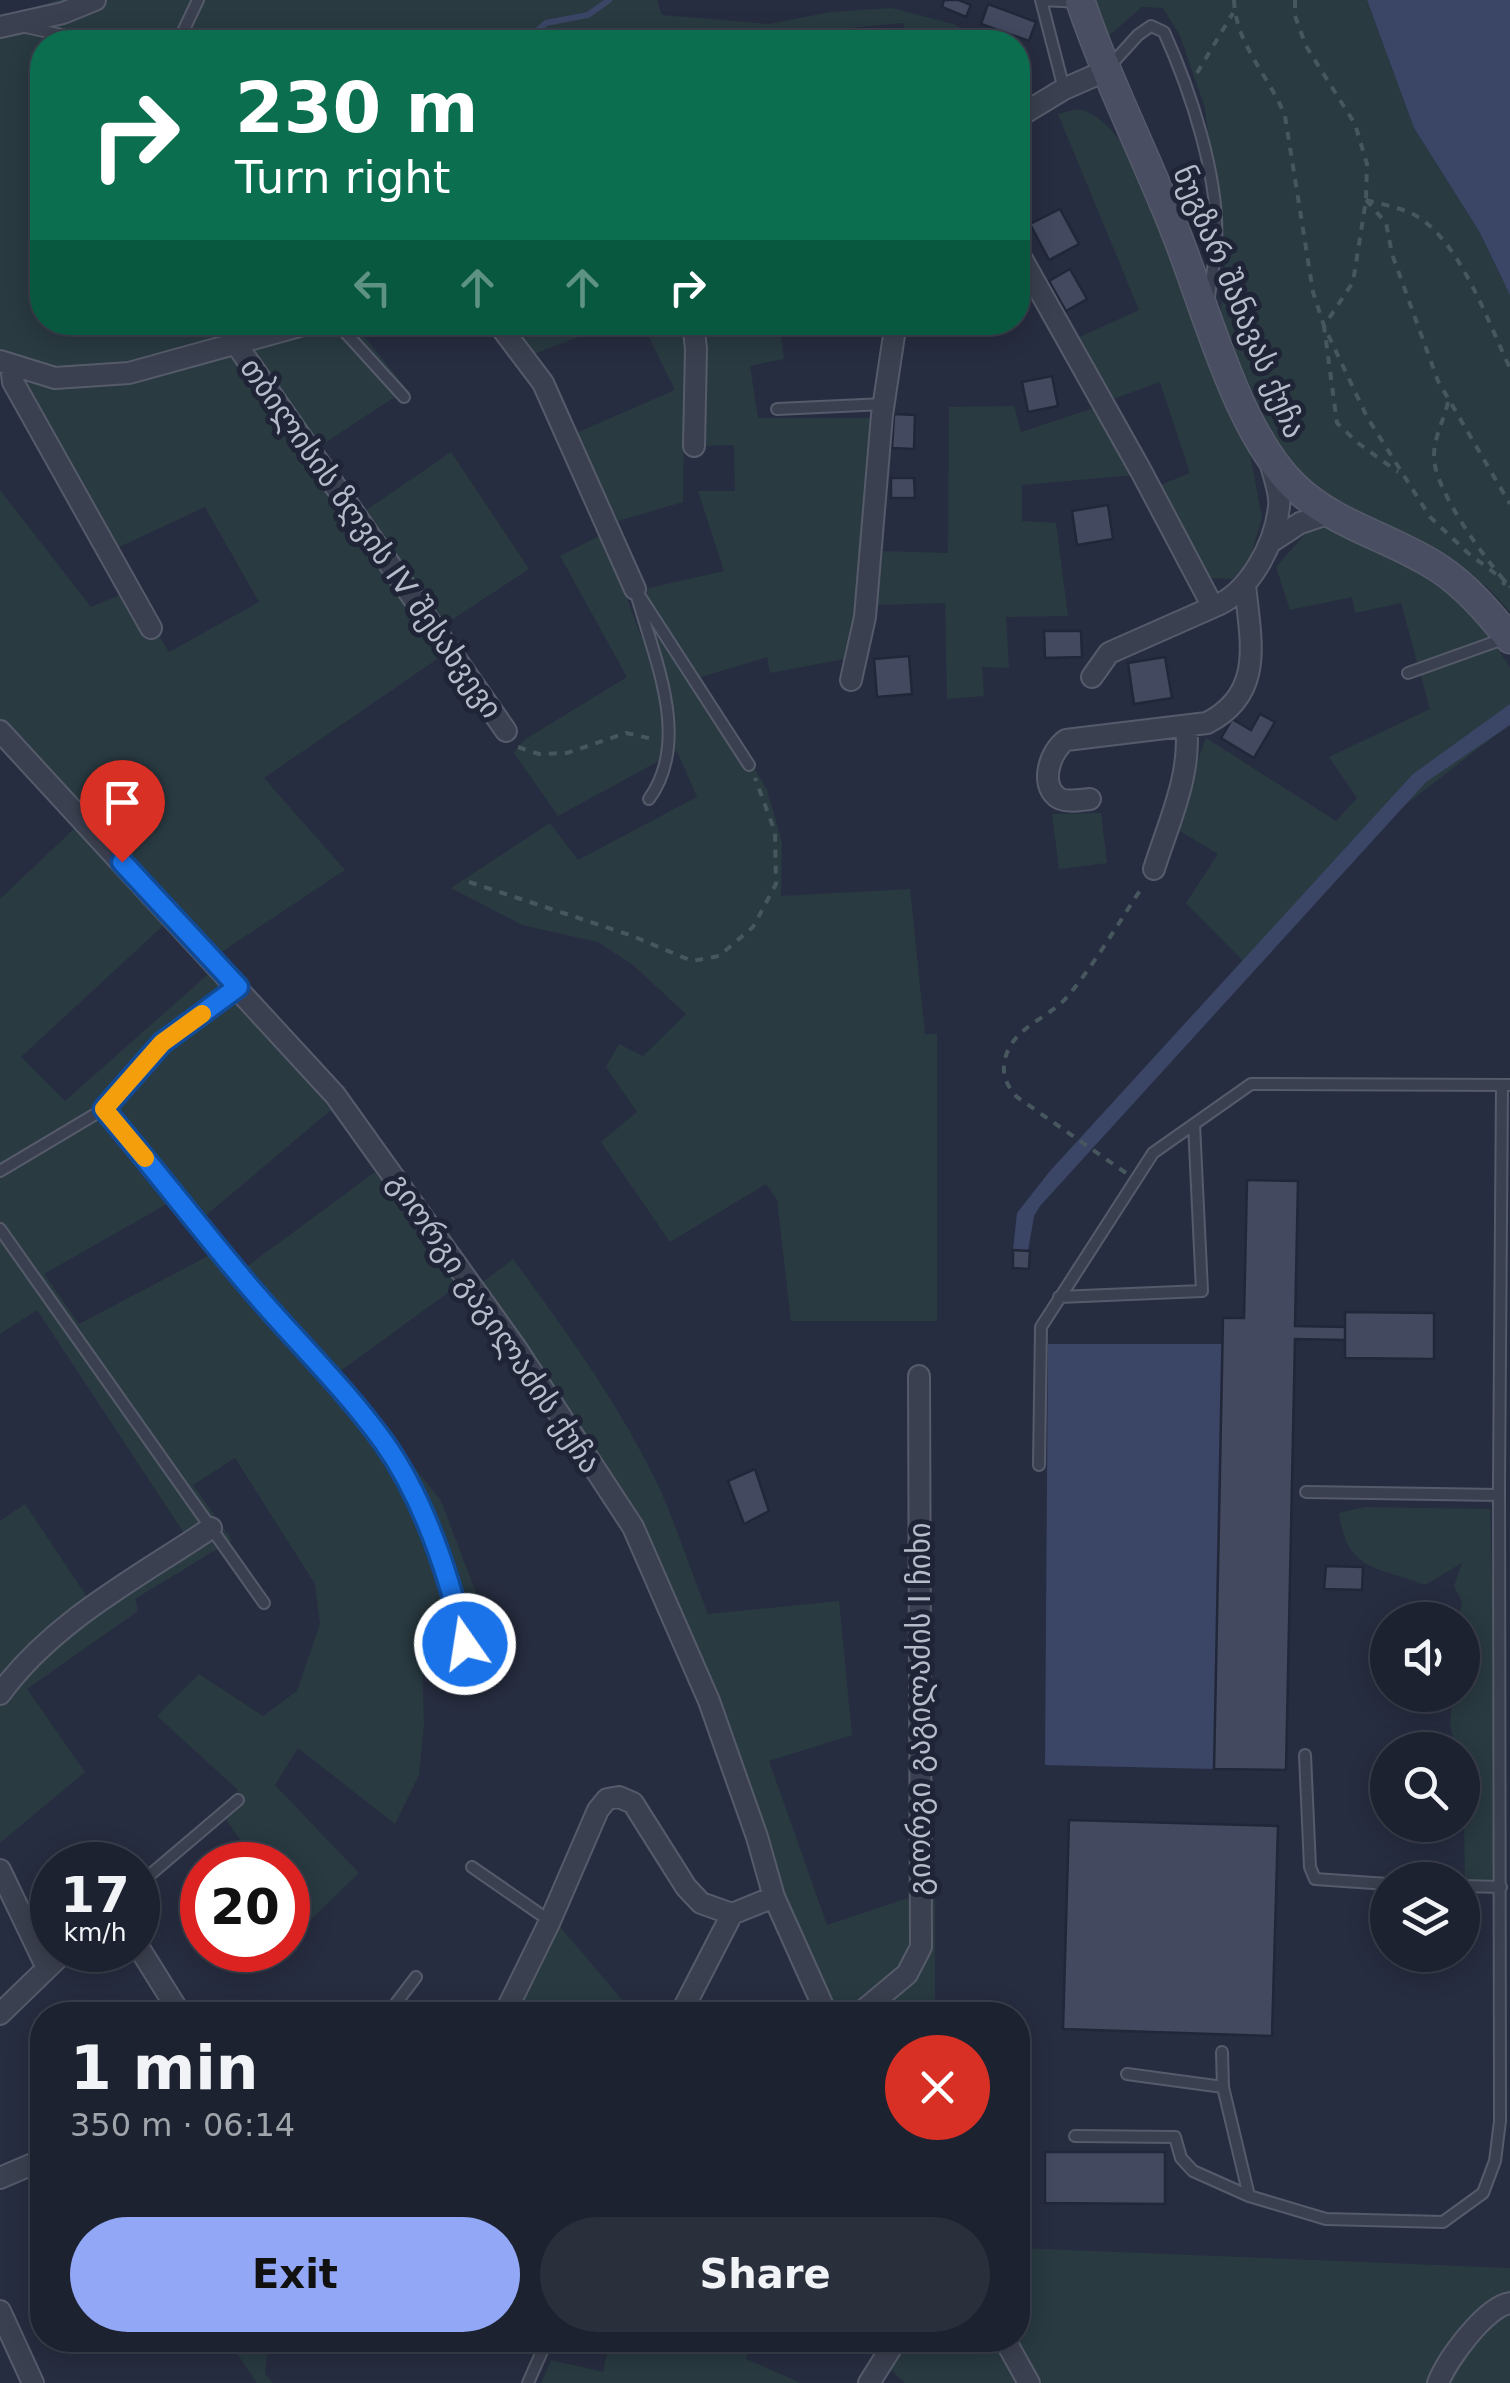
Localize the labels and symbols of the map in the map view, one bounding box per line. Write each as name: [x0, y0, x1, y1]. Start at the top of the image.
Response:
street label: ნუგზარ შანავას ქუჩა: [1166, 161, 1313, 443]
street label: თბილისის ზღვის IV შესახვევი: [233, 351, 509, 724]
pin: [80, 760, 165, 863]
street label: გიორგი გაგილაძის ქუჩა: [381, 1166, 608, 1479]
street label: გიორგი გაგილაძის I ჩიხი: [902, 1523, 937, 1895]
position arrow: [413, 1592, 517, 1696]
speed limit sign: 20: [180, 1842, 310, 1972]

